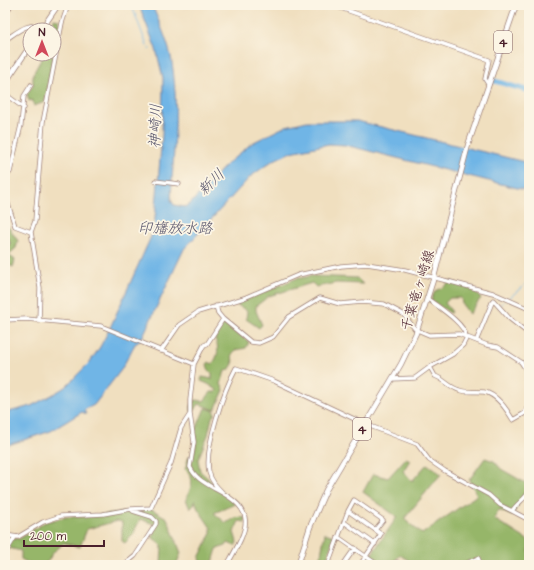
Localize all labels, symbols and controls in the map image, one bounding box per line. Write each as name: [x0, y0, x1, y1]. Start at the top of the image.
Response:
north arrow: [22, 22, 62, 62]
text: N: [39, 25, 46, 40]
road number: 4: [494, 31, 512, 53]
water label: 神崎川: [144, 103, 167, 149]
water label: 新川: [193, 164, 229, 200]
water label: 印旛放水路: [137, 218, 213, 239]
street label: 千葉竜ヶ崎線: [396, 247, 440, 333]
road number: 4: [353, 418, 371, 440]
scale bar: [24, 522, 104, 548]
text: 200 m: [30, 528, 67, 545]

